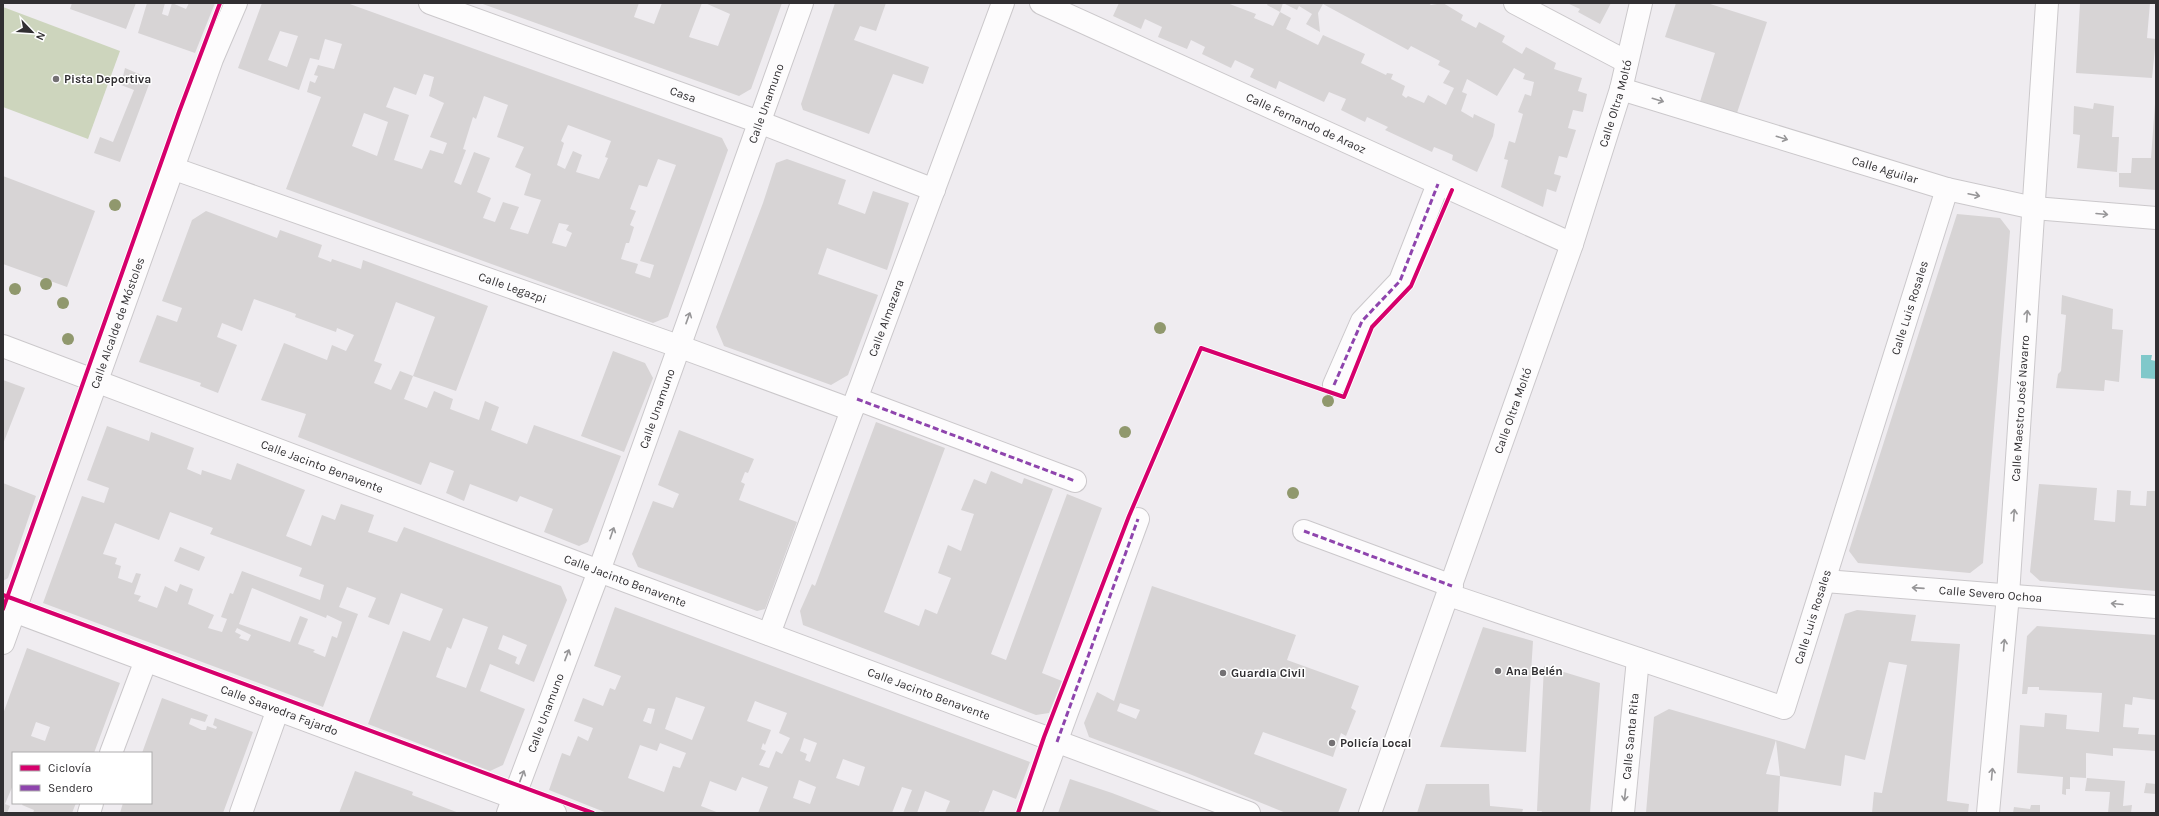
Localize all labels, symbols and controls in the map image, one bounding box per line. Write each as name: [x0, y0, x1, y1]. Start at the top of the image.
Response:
north arrow: [12, 12, 52, 52]
text: N: [33, 30, 48, 42]
street label: Calle Oltra Moltó: [1596, 58, 1635, 149]
street label: Calle Unamuno: [745, 62, 787, 145]
place label: Pista Deportiva: [64, 72, 151, 86]
marker: Pista Deportiva: [51, 74, 61, 84]
street label: Casa: [668, 83, 698, 106]
street label: Calle Fernando de Araoz: [1244, 90, 1368, 157]
one-way arrow: [1651, 97, 1664, 104]
one-way arrow: [1776, 135, 1789, 142]
street label: Calle Aguilar: [1850, 153, 1920, 187]
one-way arrow: [1967, 191, 1980, 199]
one-way arrow: [2095, 210, 2108, 217]
street label: Calle Alcalde de Móstoles: [88, 255, 147, 390]
street label: Calle Luis Rosales: [1888, 259, 1931, 357]
street label: Calle Legazpi: [477, 269, 548, 306]
street label: Calle Almazara: [866, 278, 907, 358]
one-way arrow: [2023, 310, 2030, 323]
one-way arrow: [685, 312, 693, 324]
street label: Calle Maestro José Navarro: [2008, 335, 2032, 482]
street label: Calle Oltra Moltó: [1491, 366, 1535, 456]
street label: Calle Unamuno: [636, 367, 678, 450]
street label: Calle Jacinto Benavente: [259, 437, 385, 496]
one-way arrow: [2010, 509, 2017, 522]
one-way arrow: [609, 527, 617, 539]
street label: Calle Jacinto Benavente: [562, 551, 688, 610]
street label: Calle Luis Rosales: [1791, 568, 1834, 666]
street label: Calle Severo Ochoa: [1938, 583, 2043, 605]
one-way arrow: [1912, 584, 1925, 591]
one-way arrow: [2111, 600, 2124, 607]
one-way arrow: [2000, 639, 2007, 652]
one-way arrow: [564, 649, 572, 661]
place label: Ana Belén: [1506, 664, 1563, 678]
street label: Calle Jacinto Benavente: [866, 665, 992, 723]
place label: Guardia Civil: [1231, 666, 1305, 680]
marker: Ana Belén: [1493, 666, 1503, 676]
marker: Guardia Civil: [1218, 668, 1228, 678]
street label: Calle Unamuno: [524, 671, 567, 755]
street label: Calle Saavedra Fajardo: [219, 682, 340, 738]
street label: Calle Santa Rita: [1619, 692, 1642, 780]
place label: Policía Local: [1340, 736, 1411, 750]
marker: Policía Local: [1327, 738, 1337, 748]
legend: [12, 752, 152, 804]
text: Ciclovía: [48, 761, 91, 775]
one-way arrow: [1988, 768, 1995, 781]
one-way arrow: [518, 771, 526, 783]
text: Sendero: [48, 781, 93, 795]
one-way arrow: [1621, 789, 1628, 802]

